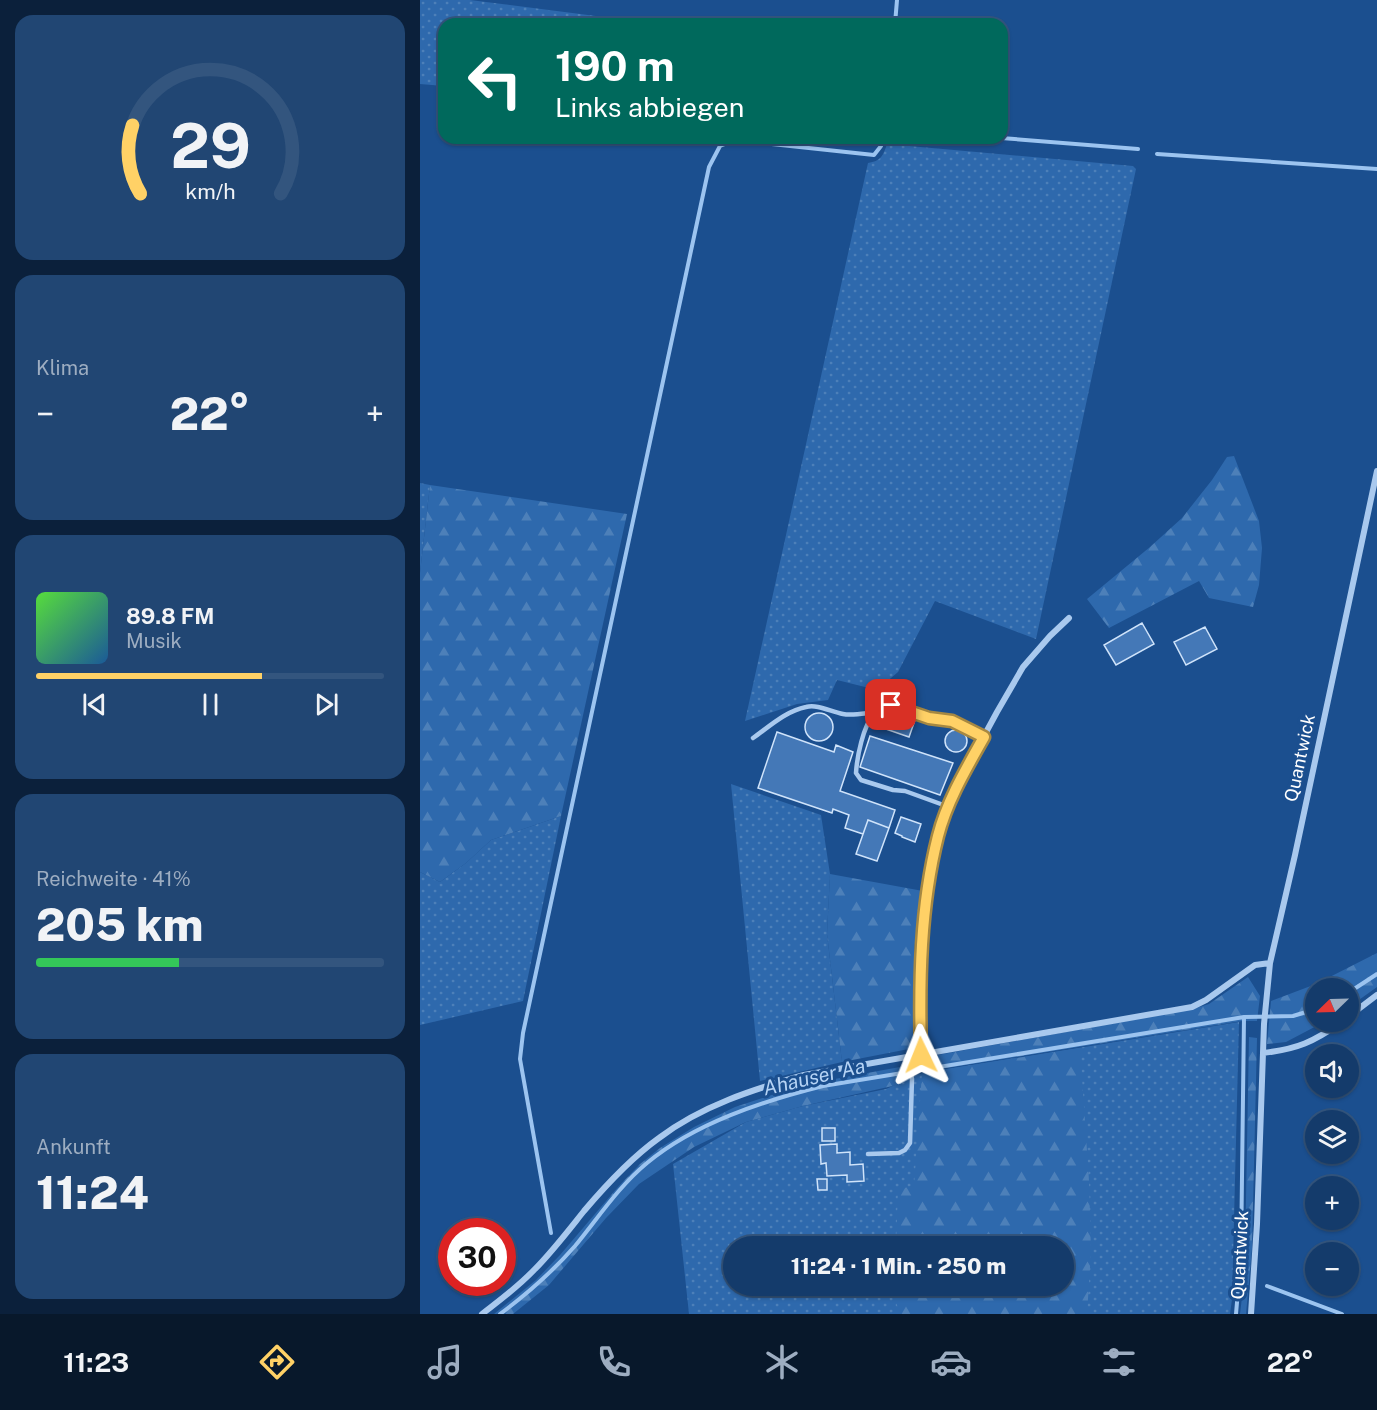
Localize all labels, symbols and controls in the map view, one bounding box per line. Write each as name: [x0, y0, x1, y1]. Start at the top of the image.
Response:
text: 190 m: [555, 41, 675, 90]
icon: left: [456, 42, 534, 120]
text: Links abbiegen: [555, 91, 744, 123]
text: 29: [170, 110, 250, 183]
text: km/h: [185, 180, 235, 205]
text: Klima: [36, 356, 89, 380]
text: 22°: [170, 387, 250, 440]
text: −: [36, 395, 54, 433]
text: +: [366, 395, 384, 433]
text: 89.8 FM: [126, 603, 215, 629]
text: Musik: [126, 629, 182, 653]
pin: [865, 679, 916, 730]
icon: previous: [78, 688, 111, 721]
icon: pause: [194, 688, 227, 721]
icon: next: [310, 688, 343, 721]
icon: arrive: [874, 688, 907, 721]
street label: Quantwick: [1280, 712, 1319, 804]
text: Reichweite · 41%: [36, 867, 191, 891]
text: 205 km: [36, 898, 203, 951]
north arrow: [1305, 978, 1359, 1032]
map controls: [1305, 978, 1359, 1296]
position arrow: [889, 1023, 953, 1087]
button: sound: [1305, 1044, 1359, 1098]
water label: Ahauser Aa: [761, 1054, 867, 1100]
button: layers: [1305, 1110, 1359, 1164]
text: Ankunft: [36, 1135, 111, 1159]
text: 11:24: [36, 1166, 149, 1219]
button: +: [1305, 1176, 1359, 1230]
street label: Quantwick: [1227, 1210, 1252, 1300]
speed limit sign: 30: [438, 1218, 516, 1296]
button: −: [1305, 1242, 1359, 1296]
text: 11:24 · 1 Min. · 250 m: [791, 1253, 1006, 1279]
icon: directions: [256, 1341, 298, 1383]
icon: music: [424, 1341, 466, 1383]
icon: phone: [593, 1341, 635, 1383]
icon: climate: [761, 1341, 803, 1383]
icon: car: [930, 1341, 972, 1383]
icon: filters: [1098, 1341, 1140, 1383]
text: 11:23: [63, 1346, 129, 1378]
text: 22°: [1267, 1346, 1314, 1378]

